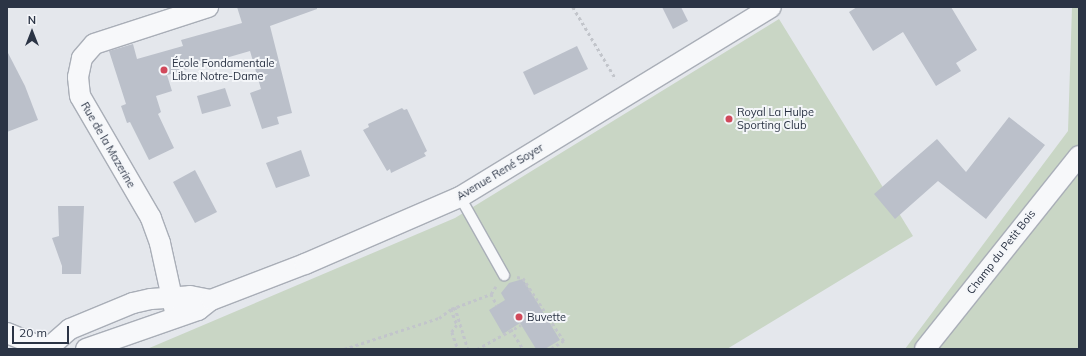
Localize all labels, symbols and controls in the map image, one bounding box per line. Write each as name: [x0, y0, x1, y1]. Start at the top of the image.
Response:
north arrow: [12, 12, 52, 52]
text: N: [28, 13, 36, 27]
place label: École Fondamentale Libre Notre-Dame: [172, 57, 275, 83]
marker: École Fondamentale Libre Notre-Dame: [159, 65, 169, 75]
street label: Rue de la Mazerine: [78, 100, 138, 190]
place label: Royal La Hulpe Sporting Club: [737, 106, 814, 132]
marker: Royal La Hulpe Sporting Club: [724, 114, 734, 124]
street label: Avenue René Soyer: [454, 141, 546, 203]
street label: Champ du Petit Bois: [964, 207, 1038, 297]
place label: Buvette: [527, 310, 566, 324]
marker: Buvette: [514, 312, 524, 322]
scale bar: [14, 318, 71, 344]
text: 20 m: [19, 325, 47, 340]

